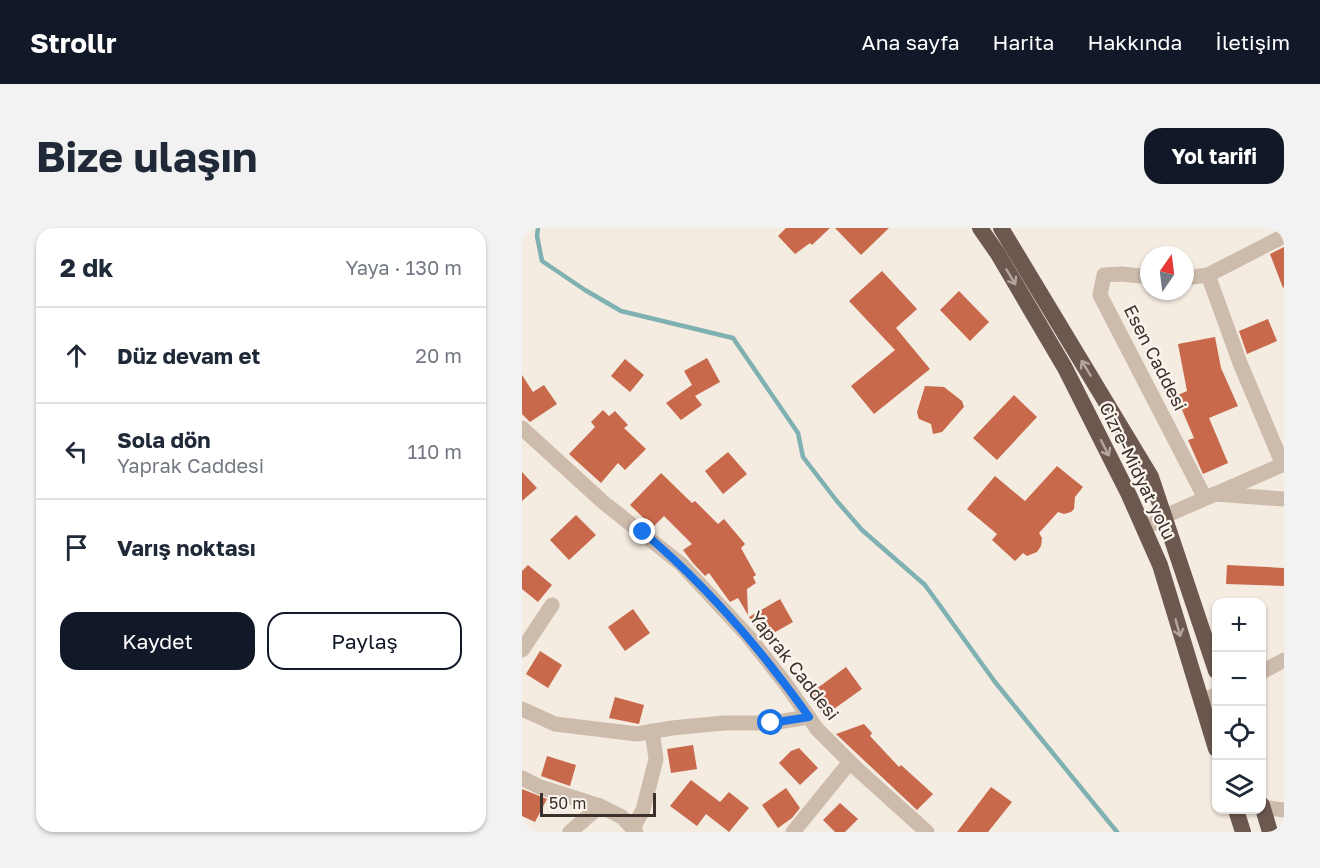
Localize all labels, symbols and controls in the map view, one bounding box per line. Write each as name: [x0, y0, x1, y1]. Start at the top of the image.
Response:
text: Strollr: [30, 26, 117, 59]
text: Ana sayfa: [862, 29, 960, 55]
text: Harita: [993, 29, 1054, 55]
text: Hakkında: [1087, 29, 1182, 55]
text: İletişim: [1215, 29, 1290, 55]
button: Yol tarifi: [1144, 128, 1284, 184]
text: Bize ulaşın: [36, 131, 257, 181]
north arrow: [1140, 246, 1194, 300]
text: 2 dk: [60, 252, 113, 283]
text: Yaya · 130 m: [346, 255, 462, 279]
one-way arrow: [1006, 268, 1018, 285]
street label: Esen Caddesi: [1120, 301, 1192, 414]
icon: ahead: [60, 339, 93, 372]
text: Düz devam et: [117, 342, 260, 369]
text: 20 m: [415, 343, 462, 367]
one-way arrow: [1079, 360, 1091, 377]
street label: Cizre-Midyat yolu: [1095, 398, 1181, 543]
text: Sola dön: [117, 426, 211, 453]
icon: left: [60, 435, 93, 468]
one-way arrow: [1100, 438, 1112, 456]
text: 110 m: [408, 439, 462, 463]
text: Yaprak Caddesi: [117, 453, 264, 477]
route end: [629, 518, 655, 544]
icon: arrive: [60, 531, 93, 564]
text: Varış noktası: [117, 534, 256, 561]
map controls: [1212, 598, 1266, 814]
button: +: [1212, 598, 1266, 652]
street label: Yaprak Caddesi: [745, 606, 844, 724]
button: Kaydet: [60, 612, 255, 670]
button: Paylaş: [267, 612, 462, 670]
one-way arrow: [1173, 618, 1184, 637]
button: −: [1212, 652, 1266, 706]
button: locate: [1212, 706, 1266, 760]
route start: [757, 709, 783, 735]
button: layers: [1212, 760, 1266, 814]
scale bar: [540, 790, 656, 818]
text: 50 m: [549, 793, 586, 813]

